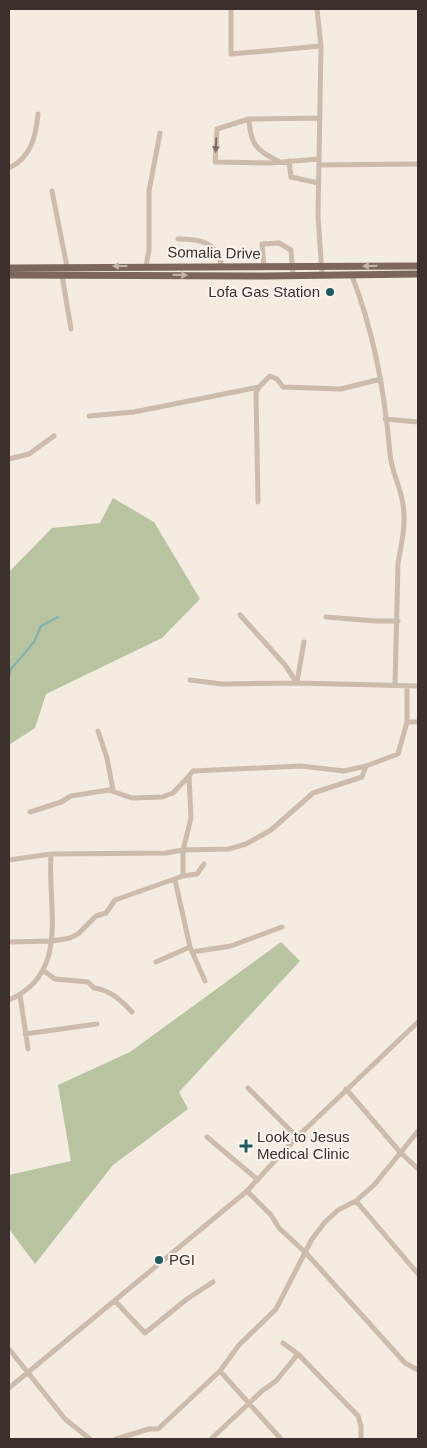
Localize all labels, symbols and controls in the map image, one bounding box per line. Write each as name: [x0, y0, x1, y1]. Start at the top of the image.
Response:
one-way arrow: [211, 138, 219, 154]
street label: Somalia Drive: [167, 243, 261, 262]
one-way arrow: [111, 262, 127, 270]
one-way arrow: [361, 262, 377, 270]
one-way arrow: [172, 272, 188, 280]
place label: Lofa Gas Station: [208, 283, 320, 300]
marker: Lofa Gas Station: [324, 286, 336, 298]
place label: Look to Jesus Medical Clinic: [257, 1128, 350, 1162]
marker: Look to Jesus Medical Clinic: [239, 1139, 253, 1153]
place label: PGI: [169, 1251, 195, 1268]
marker: PGI: [153, 1254, 165, 1266]

